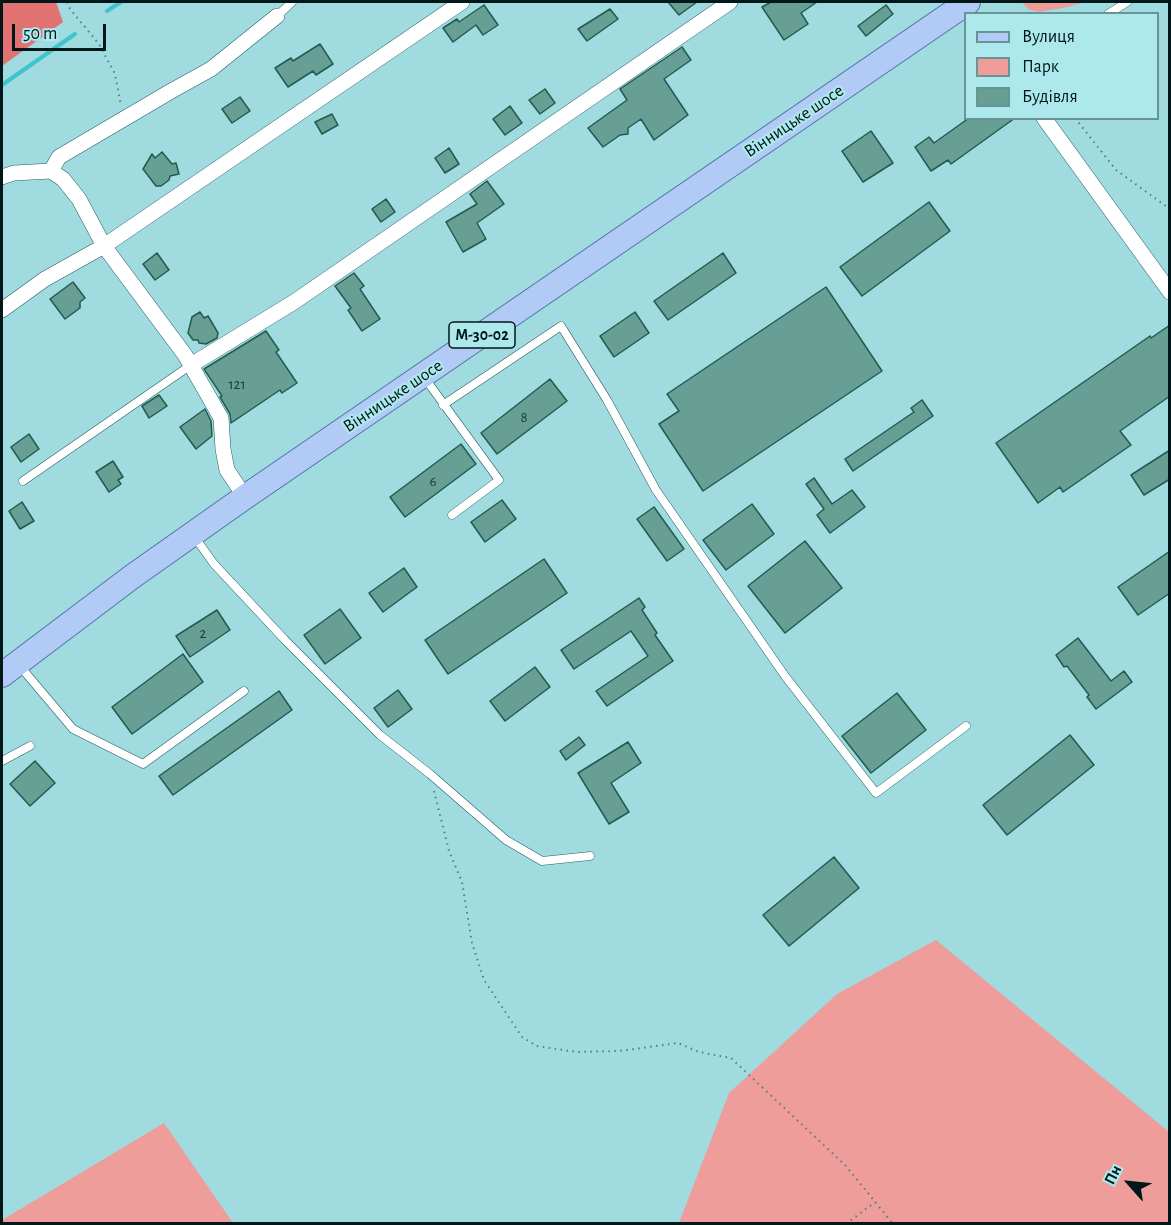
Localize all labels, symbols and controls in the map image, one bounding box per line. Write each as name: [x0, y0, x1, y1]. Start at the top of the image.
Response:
scale bar: [15, 12, 110, 50]
legend: [964, 12, 1159, 120]
text: 50 m: [23, 25, 57, 43]
text: Вулиця: [1022, 28, 1075, 46]
text: Парк: [1022, 58, 1059, 76]
street label: Вінницьке шосе: [740, 80, 848, 162]
text: Будівля: [1022, 88, 1078, 106]
road number: М-30-02: [449, 322, 515, 348]
street label: Вінницьке шосе: [339, 355, 447, 437]
house number: 121: [228, 375, 246, 393]
house number: 8: [520, 408, 528, 426]
house number: 6: [429, 472, 437, 490]
house number: 2: [200, 624, 206, 642]
north arrow: [1099, 1153, 1159, 1213]
text: Пн: [1101, 1163, 1125, 1187]

